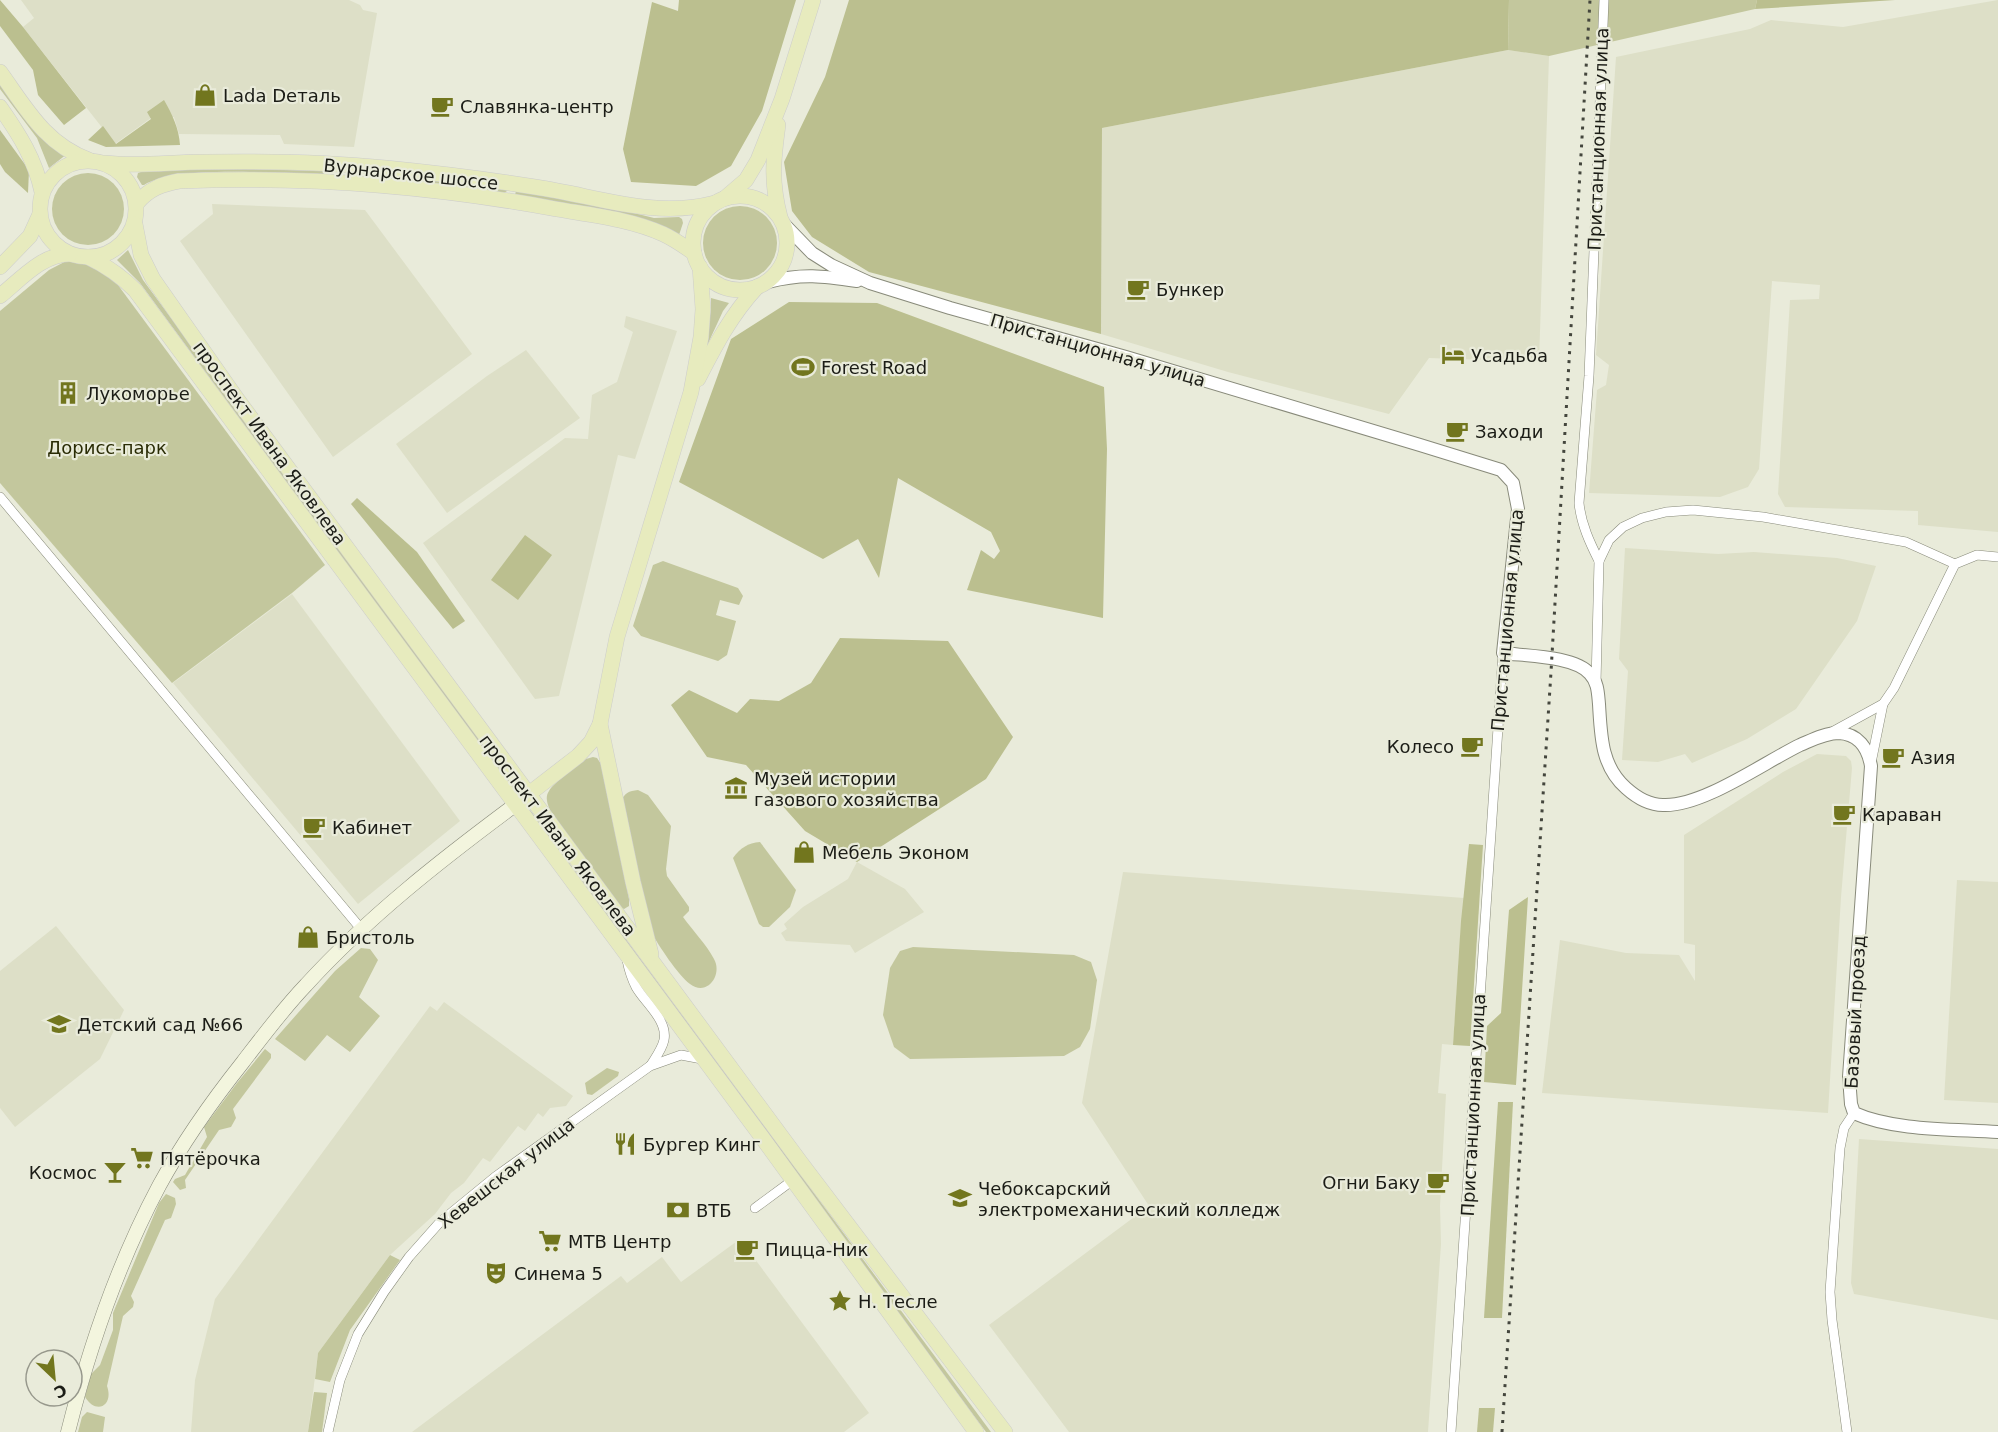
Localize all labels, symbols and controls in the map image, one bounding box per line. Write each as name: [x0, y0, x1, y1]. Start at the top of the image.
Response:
street label: Пристанционная улица: [1584, 27, 1612, 251]
shop icon: Lada Dеталь: [192, 82, 218, 108]
place label: Lada Dеталь: [223, 85, 341, 106]
cafe icon: Славянка-центр: [429, 93, 455, 119]
place label: Славянка-центр: [460, 96, 614, 117]
street label: Вурнарское шоссе: [323, 154, 499, 194]
cafe icon: Бункер: [1125, 276, 1151, 302]
place label: Бункер: [1156, 279, 1224, 300]
street label: Пристанционная улица: [988, 309, 1208, 391]
street label: проспект Ивана Яковлева: [189, 337, 351, 549]
hotel icon: Усадьба: [1440, 342, 1466, 368]
place label: Усадьба: [1471, 345, 1548, 366]
sports icon: Forest Road: [790, 354, 816, 380]
place label: Forest Road: [821, 357, 927, 378]
building icon: Лукоморье: [55, 380, 81, 406]
place label: Лукоморье: [86, 383, 190, 404]
cafe icon: Заходи: [1444, 418, 1470, 444]
place label: Заходи: [1475, 421, 1543, 442]
park label: Дорисс-парк: [47, 437, 167, 458]
street label: Пристанционная улица: [1487, 508, 1527, 732]
street label: проспект Ивана Яковлева: [475, 730, 641, 940]
cafe icon: Колесо: [1459, 733, 1485, 759]
place label: Колесо: [1387, 736, 1454, 757]
cafe icon: Азия: [1880, 744, 1906, 770]
place label: Азия: [1911, 747, 1955, 768]
place label: Музей истории газового хозяйства: [754, 768, 939, 810]
museum icon: Музей истории газового хозяйства: [723, 775, 749, 801]
cafe icon: Караван: [1831, 801, 1857, 827]
place label: Караван: [1862, 804, 1942, 825]
cafe icon: Кабинет: [301, 814, 327, 840]
place label: Кабинет: [332, 817, 412, 838]
shop icon: Мебель Эконом: [791, 839, 817, 865]
place label: Мебель Эконом: [822, 842, 969, 863]
shop icon: Бристоль: [295, 924, 321, 950]
place label: Бристоль: [326, 927, 415, 948]
street label: Базовый проезд: [1840, 935, 1870, 1089]
street label: Пристанционная улица: [1457, 993, 1489, 1217]
school or university icon: Детский сад №66: [46, 1011, 72, 1037]
place label: Детский сад №66: [77, 1014, 243, 1035]
street label: Хевешская улица: [434, 1113, 578, 1233]
restaurant icon: Бургер Кинг: [612, 1131, 638, 1157]
place label: Бургер Кинг: [643, 1134, 761, 1155]
supermarket icon: Пятёрочка: [129, 1145, 155, 1171]
place label: Пятёрочка: [160, 1148, 261, 1169]
bar icon: Космос: [102, 1159, 128, 1185]
place label: Космос: [29, 1162, 97, 1183]
cafe icon: Огни Баку: [1425, 1169, 1451, 1195]
place label: Огни Баку: [1322, 1172, 1420, 1193]
place label: Чебоксарский электромеханический колледж: [978, 1178, 1280, 1220]
school or university icon: Чебоксарский электромеханический колледж: [947, 1185, 973, 1211]
bank icon: ВТБ: [665, 1197, 691, 1223]
place label: ВТБ: [696, 1200, 732, 1221]
supermarket icon: МТВ Центр: [537, 1228, 563, 1254]
place label: МТВ Центр: [568, 1231, 671, 1252]
cafe icon: Пицца-Ник: [734, 1236, 760, 1262]
place label: Пицца-Ник: [765, 1239, 868, 1260]
theatre icon: Синема 5: [483, 1260, 509, 1286]
place label: Синема 5: [514, 1263, 603, 1284]
place icon: Н. Тесле: [827, 1288, 853, 1314]
place label: Н. Тесле: [858, 1291, 938, 1312]
north arrow: [24, 1348, 84, 1408]
text: С: [51, 1380, 70, 1402]

